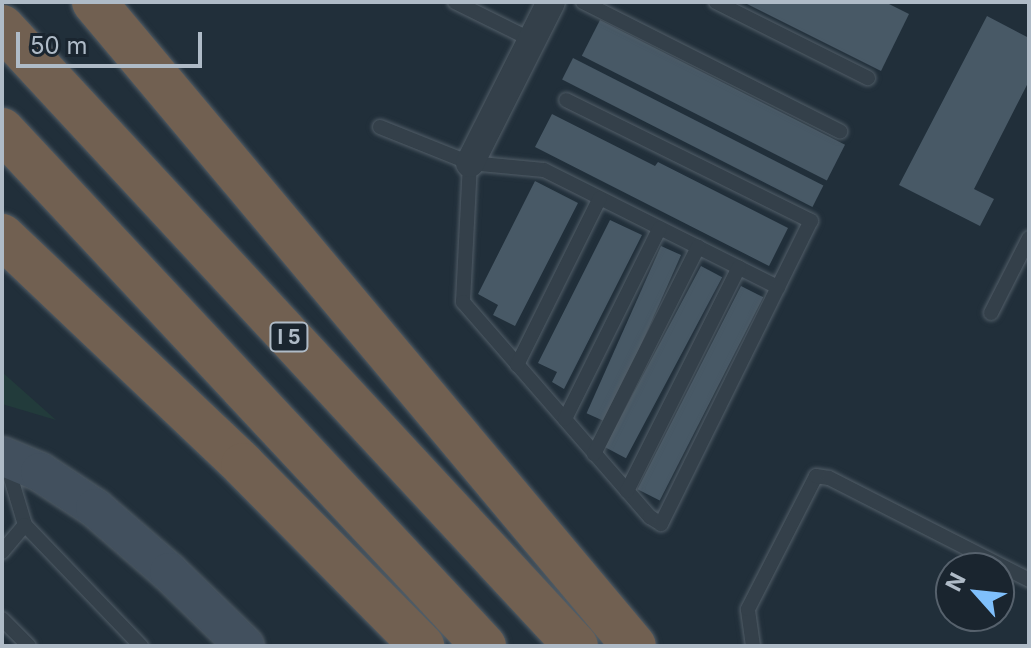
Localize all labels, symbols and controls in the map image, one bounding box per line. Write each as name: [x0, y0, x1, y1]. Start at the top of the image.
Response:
scale bar: [20, 16, 206, 66]
text: 50 m: [30, 31, 88, 60]
road number: I 5: [269, 321, 309, 353]
north arrow: [935, 552, 1015, 632]
text: N: [940, 569, 971, 595]

